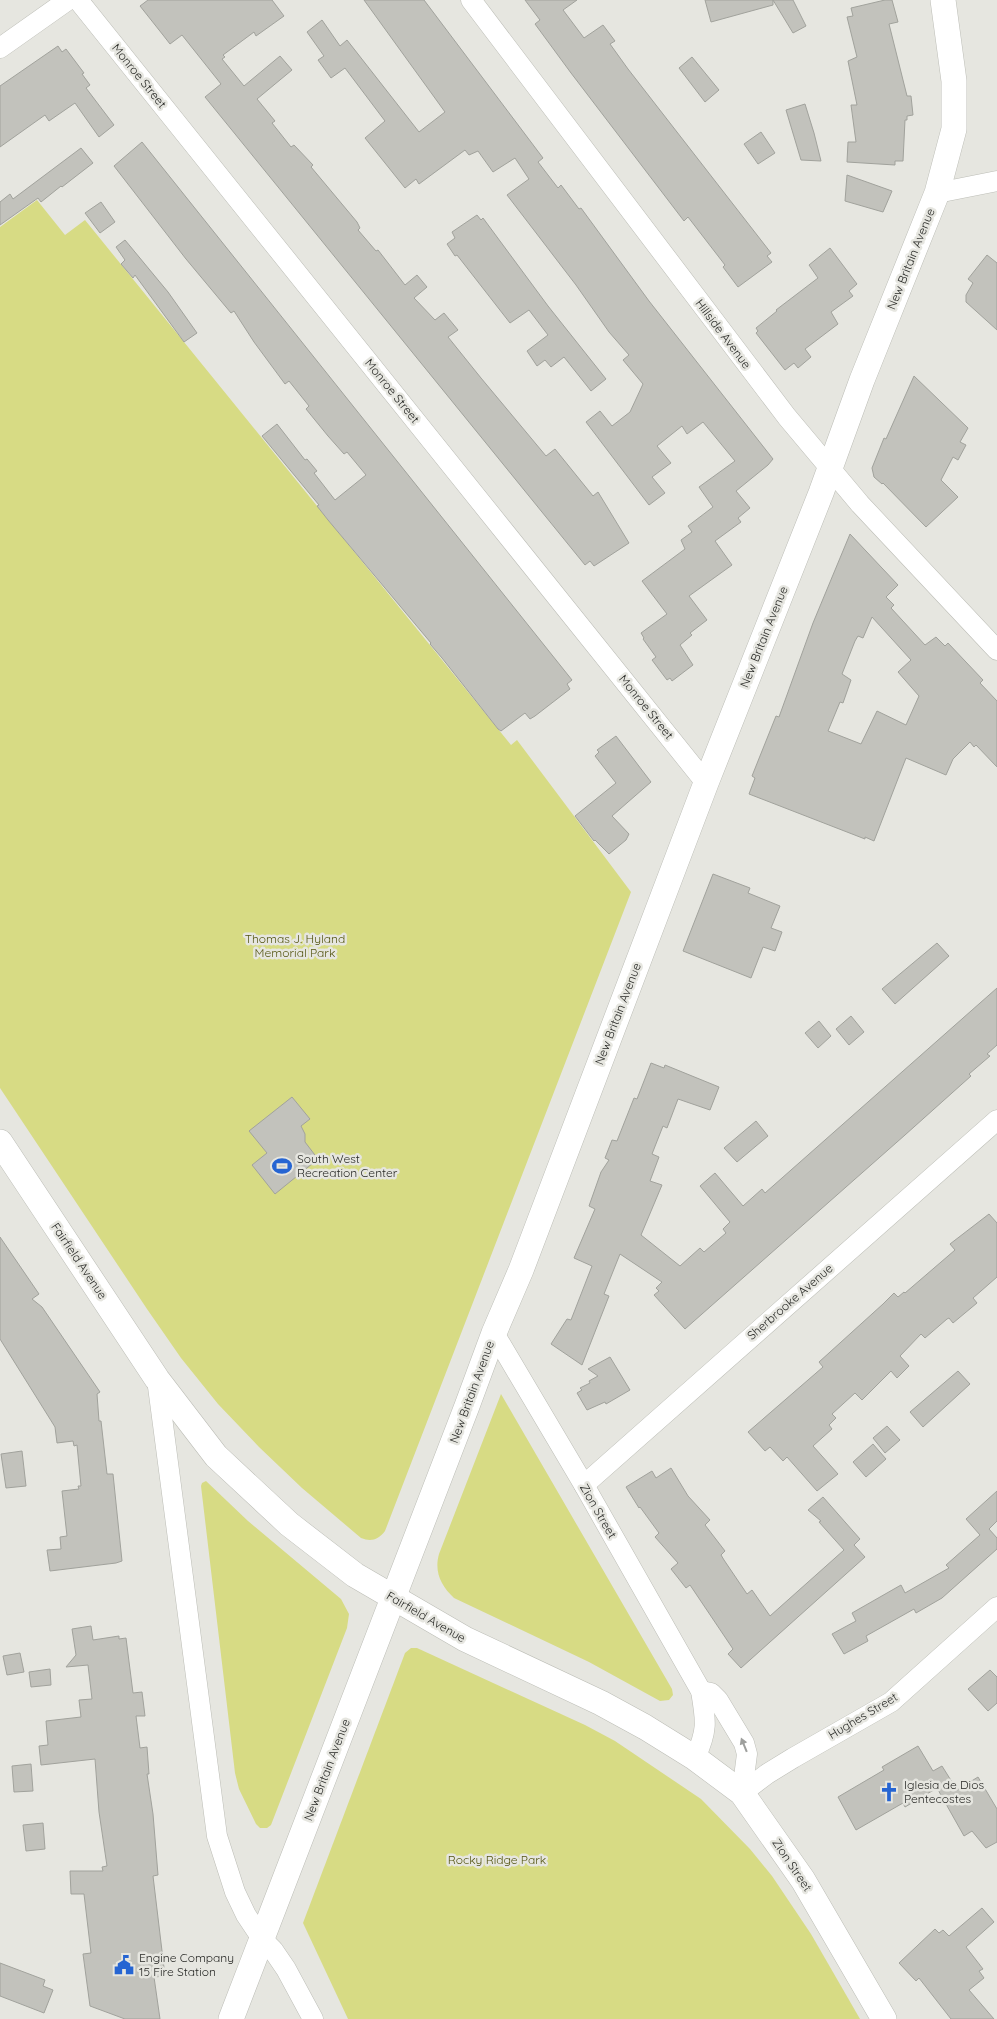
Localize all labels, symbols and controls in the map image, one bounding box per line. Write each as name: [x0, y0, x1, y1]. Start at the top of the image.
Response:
street label: Monroe Street: [109, 40, 170, 111]
street label: New Britain Avenue: [883, 206, 938, 312]
street label: Hillside Avenue: [692, 296, 755, 372]
street label: Monroe Street: [362, 355, 423, 426]
street label: New Britain Avenue: [736, 584, 791, 690]
street label: Monroe Street: [616, 671, 677, 742]
park label: Thomas J. Hyland Memorial Park: [245, 931, 345, 960]
street label: New Britain Avenue: [591, 961, 644, 1067]
place label: South West Recreation Center: [297, 1151, 398, 1180]
sports icon: South West Recreation Center: [271, 1155, 293, 1177]
street label: Fairfield Avenue: [48, 1220, 111, 1302]
street label: Sherbrooke Avenue: [744, 1260, 836, 1343]
street label: New Britain Avenue: [446, 1338, 497, 1445]
street label: Zion Street: [577, 1481, 620, 1541]
street label: Fairfield Avenue: [384, 1588, 469, 1645]
street label: Hughes Street: [825, 1689, 900, 1742]
street label: New Britain Avenue: [300, 1717, 353, 1823]
one-way arrow: [739, 1738, 747, 1752]
place label: Iglesia de Dios Pentecostes: [904, 1777, 984, 1806]
church icon: Iglesia de Dios Pentecostes: [878, 1781, 900, 1803]
street label: Zion Street: [769, 1835, 816, 1894]
park label: Rocky Ridge Park: [448, 1852, 546, 1867]
place label: Engine Company 15 Fire Station: [139, 1950, 234, 1979]
public building icon: Engine Company 15 Fire Station: [113, 1954, 135, 1976]

